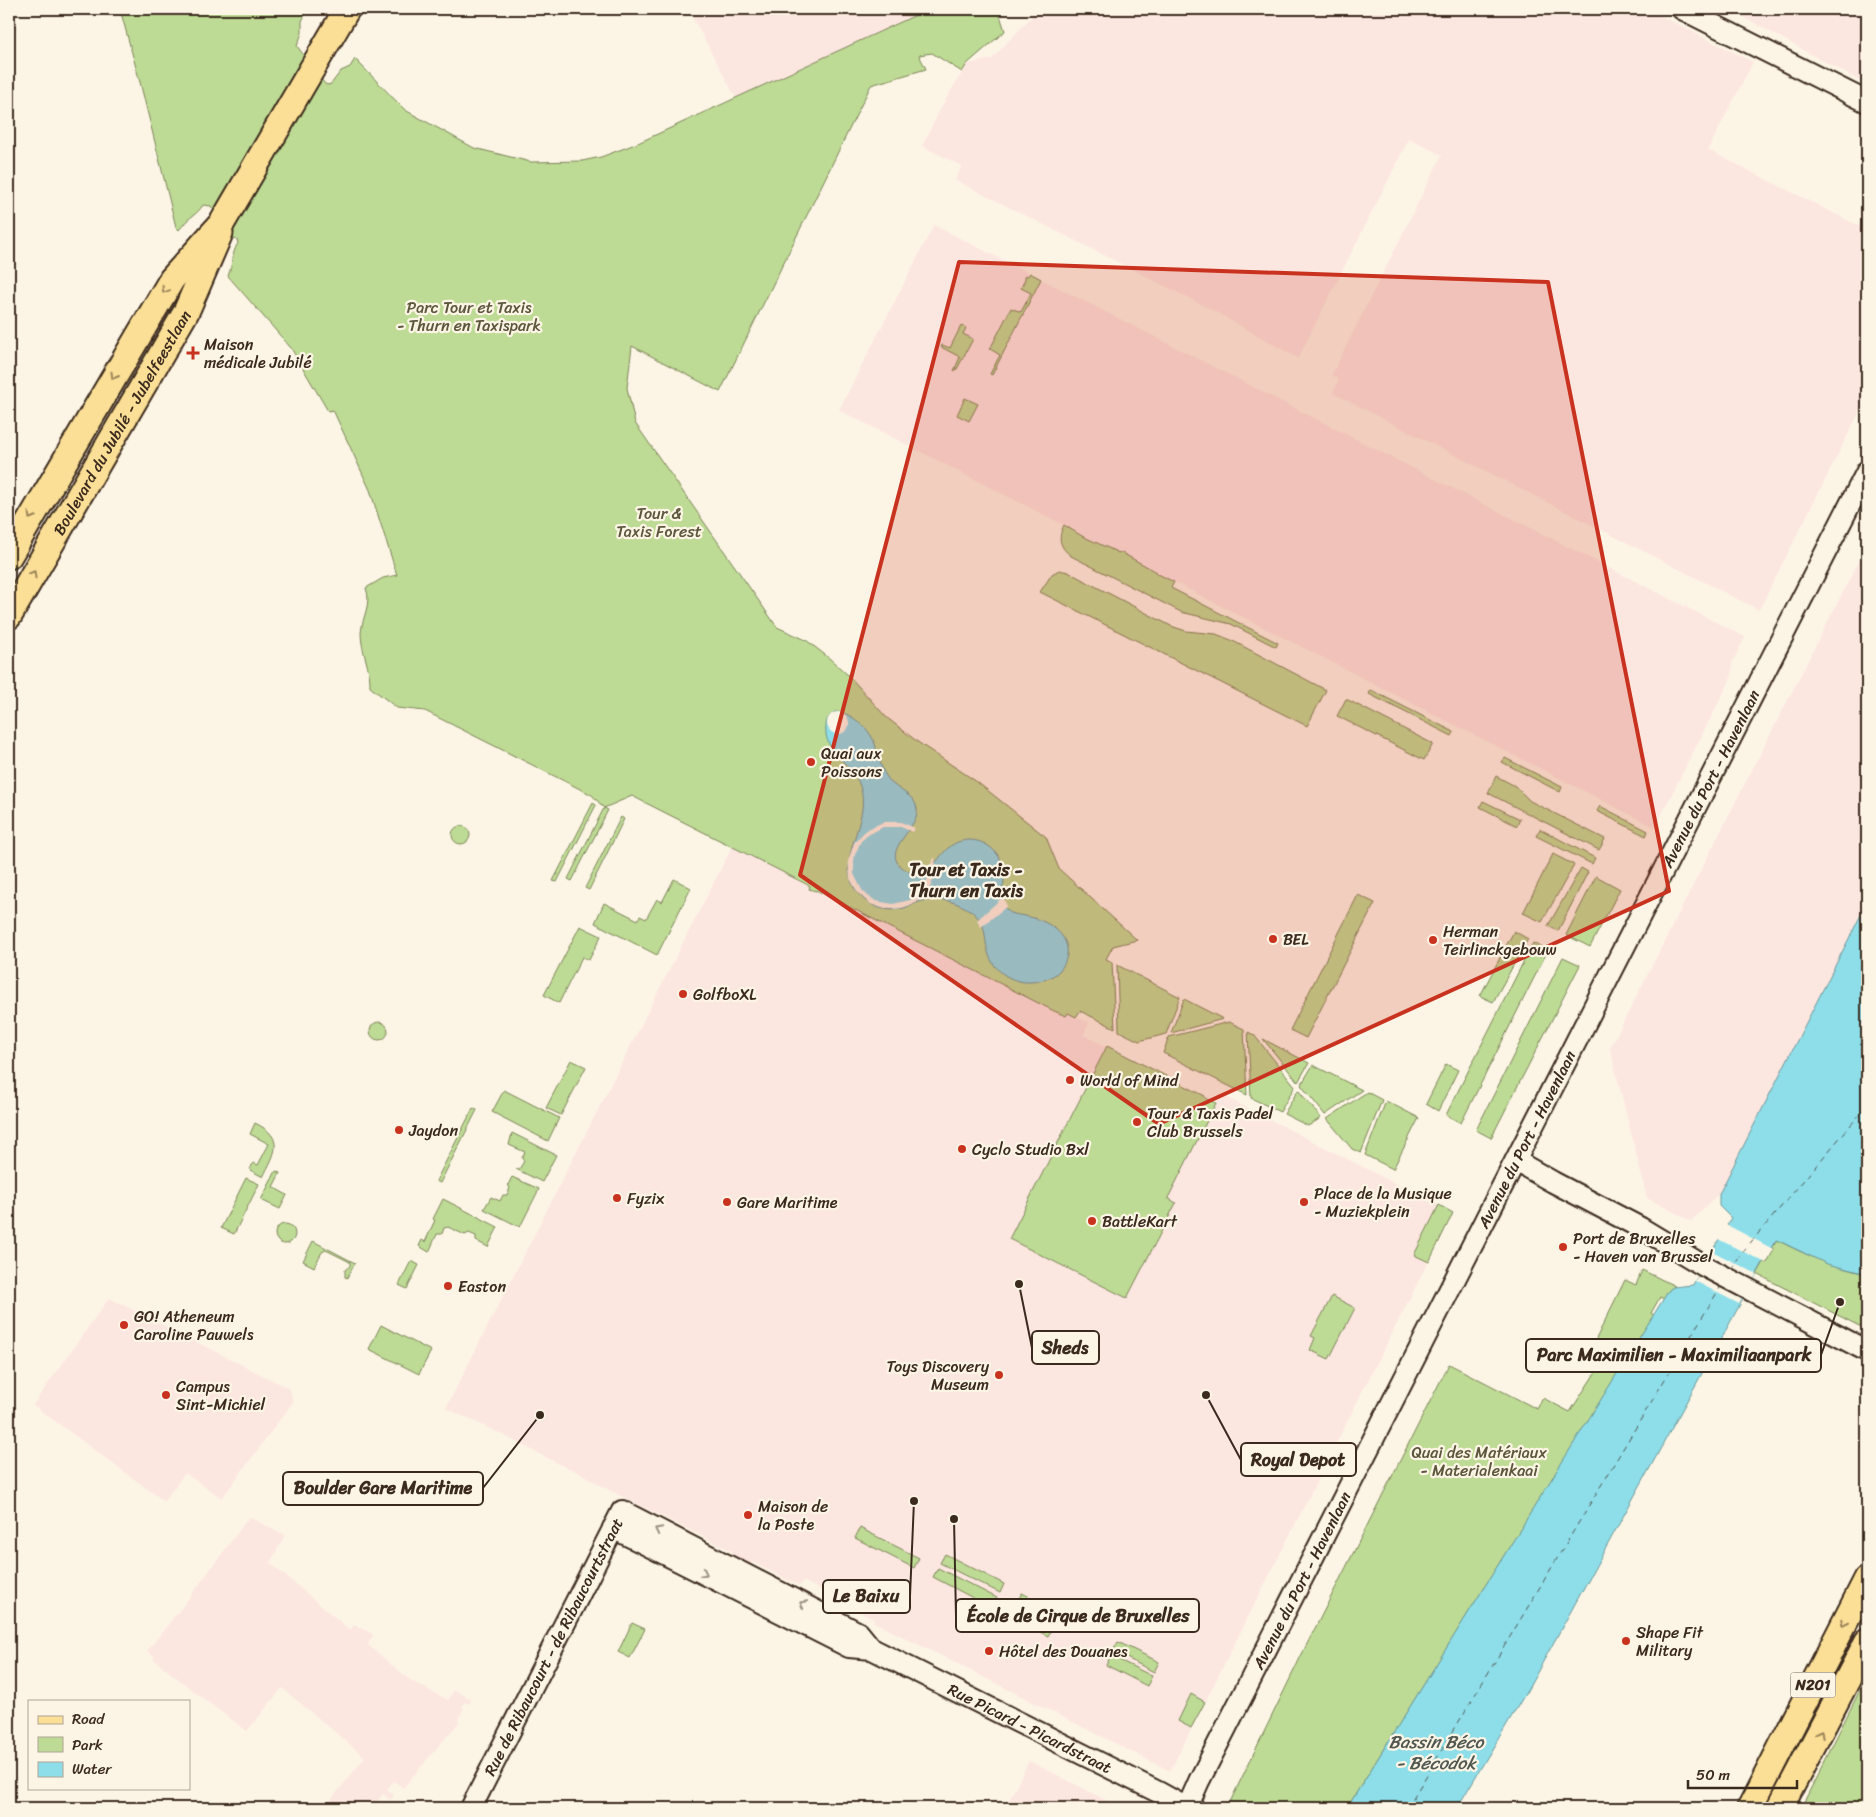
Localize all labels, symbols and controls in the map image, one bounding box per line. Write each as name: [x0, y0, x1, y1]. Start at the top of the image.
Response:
one-way arrow: [161, 285, 171, 294]
park label: Parc Tour et Taxis - Thurn en Taxispark: [397, 293, 541, 340]
street label: Boulevard du Jubilé - Jubelfeestlaan: [45, 304, 199, 541]
place label: Maison médicale Jubilé: [204, 330, 312, 377]
marker: Maison médicale Jubilé: [186, 346, 200, 360]
one-way arrow: [110, 371, 120, 380]
park label: Tour & Taxis Forest: [616, 499, 702, 546]
one-way arrow: [28, 511, 38, 520]
one-way arrow: [27, 571, 37, 580]
street label: Avenue du Port - Havenlaan: [1652, 684, 1768, 873]
place label: Quai aux Poissons: [821, 739, 883, 786]
marker: Quai aux Poissons: [805, 756, 817, 768]
district label: Tour et Taxis - Thurn en Taxis: [909, 854, 1023, 907]
place label: Herman Teirlinckgebouw: [1443, 917, 1557, 964]
place label: BEL: [1283, 925, 1309, 954]
marker: BEL: [1267, 933, 1279, 945]
marker: Herman Teirlinckgebouw: [1427, 934, 1439, 946]
place label: GolfboXL: [693, 980, 757, 1009]
marker: GolfboXL: [677, 988, 689, 1000]
street label: Avenue du Port - Havenlaan: [1468, 1045, 1584, 1234]
place label: World of Mind: [1080, 1066, 1180, 1095]
marker: World of Mind: [1064, 1074, 1076, 1086]
place label: Tour & Taxis Padel Club Brussels: [1147, 1099, 1274, 1146]
place label: Jaydon: [408, 1116, 458, 1145]
marker: Tour & Taxis Padel Club Brussels: [1131, 1116, 1143, 1128]
marker: Jaydon: [393, 1124, 405, 1136]
place label: Cyclo Studio Bxl: [972, 1135, 1089, 1164]
marker: Cyclo Studio Bxl: [956, 1143, 968, 1155]
place label: Place de la Musique - Muziekplein: [1314, 1179, 1452, 1226]
place label: Fyzix: [627, 1184, 665, 1213]
place label: Gare Maritime: [737, 1188, 838, 1217]
marker: Fyzix: [611, 1192, 623, 1204]
marker: Gare Maritime: [721, 1196, 733, 1208]
marker: Place de la Musique - Muziekplein: [1298, 1196, 1310, 1208]
place label: BattleKart: [1102, 1207, 1177, 1236]
marker: BattleKart: [1086, 1215, 1098, 1227]
place label: Port de Bruxelles - Haven van Brussel: [1573, 1224, 1713, 1271]
marker: Port de Bruxelles - Haven van Brussel: [1557, 1241, 1569, 1253]
place label: Easton: [458, 1272, 506, 1301]
marker: Easton: [442, 1280, 454, 1292]
place label: GO! Atheneum Caroline Pauwels: [134, 1302, 254, 1349]
marker: GO! Atheneum Caroline Pauwels: [118, 1319, 130, 1331]
callout: Sheds: [1032, 1331, 1099, 1364]
text: Sheds: [1041, 1332, 1089, 1364]
callout: Parc Maximilien - Maximiliaanpark: [1526, 1339, 1821, 1372]
text: Parc Maximilien - Maximiliaanpark: [1537, 1339, 1812, 1371]
place label: Toys Discovery Museum: [887, 1352, 990, 1399]
marker: Toys Discovery Museum: [993, 1369, 1005, 1381]
place label: Campus Sint-Michiel: [176, 1372, 266, 1419]
marker: Campus Sint-Michiel: [160, 1389, 172, 1401]
park label: Quai des Matériaux - Materialenkaai: [1411, 1438, 1547, 1485]
callout: Royal Depot: [1241, 1443, 1356, 1476]
text: Royal Depot: [1250, 1444, 1345, 1476]
callout: Boulder Gare Maritime: [283, 1472, 483, 1505]
text: Boulder Gare Maritime: [294, 1472, 473, 1504]
street label: Avenue du Port - Havenlaan: [1243, 1486, 1359, 1675]
place label: Maison de la Poste: [758, 1492, 828, 1539]
marker: Maison de la Poste: [742, 1509, 754, 1521]
street label: Rue de Ribaucourt - de Ribaucourtstraat: [475, 1512, 631, 1781]
one-way arrow: [654, 1526, 663, 1536]
one-way arrow: [699, 1567, 708, 1577]
callout: Le Baixu: [823, 1580, 910, 1613]
text: Le Baixu: [833, 1580, 900, 1612]
callout: École de Cirque de Bruxelles: [956, 1599, 1199, 1632]
one-way arrow: [799, 1600, 808, 1610]
text: École de Cirque de Bruxelles: [967, 1600, 1190, 1632]
one-way arrow: [1840, 1617, 1850, 1626]
place label: Shape Fit Military: [1636, 1618, 1703, 1665]
marker: Shape Fit Military: [1620, 1635, 1632, 1647]
place label: Hôtel des Douanes: [999, 1637, 1128, 1666]
marker: Hôtel des Douanes: [983, 1645, 995, 1657]
road number: N201: [1790, 1672, 1836, 1698]
street label: Rue Picard - Picardstraat: [943, 1675, 1117, 1781]
legend: [28, 1700, 190, 1790]
text: Road: [72, 1706, 105, 1732]
water label: Bassin Béco - Bécodok: [1389, 1726, 1485, 1779]
one-way arrow: [1813, 1730, 1823, 1739]
text: Park: [72, 1732, 103, 1758]
text: Water: [72, 1756, 112, 1782]
scale bar: [1688, 1757, 1797, 1789]
text: 50 m: [1696, 1762, 1731, 1788]

